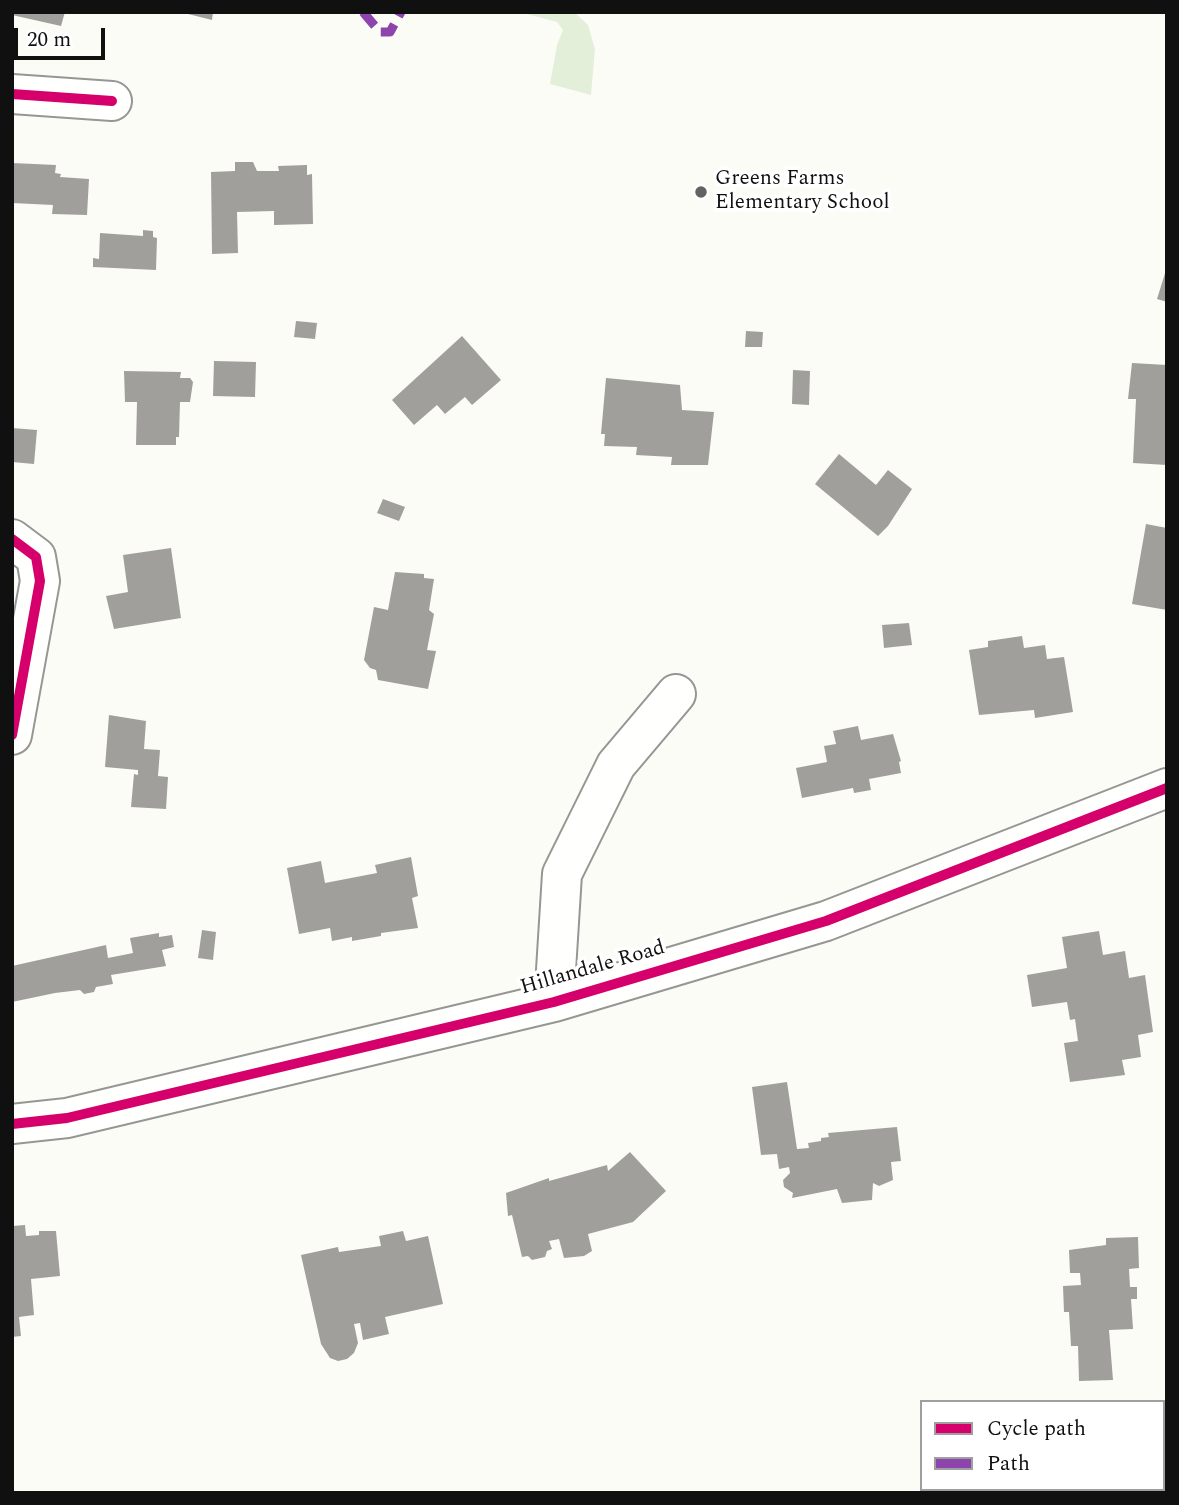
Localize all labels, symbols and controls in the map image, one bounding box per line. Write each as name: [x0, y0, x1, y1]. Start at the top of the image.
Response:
scale bar: [18, 14, 108, 58]
text: 20 m: [27, 24, 71, 56]
place label: Greens Farms Elementary School: [715, 167, 890, 217]
marker: Greens Farms Elementary School: [693, 184, 709, 200]
street label: Hillandale Road: [518, 936, 668, 1002]
legend: [920, 1400, 1165, 1491]
text: Cycle path: [987, 1413, 1086, 1445]
text: Path: [987, 1448, 1030, 1480]

